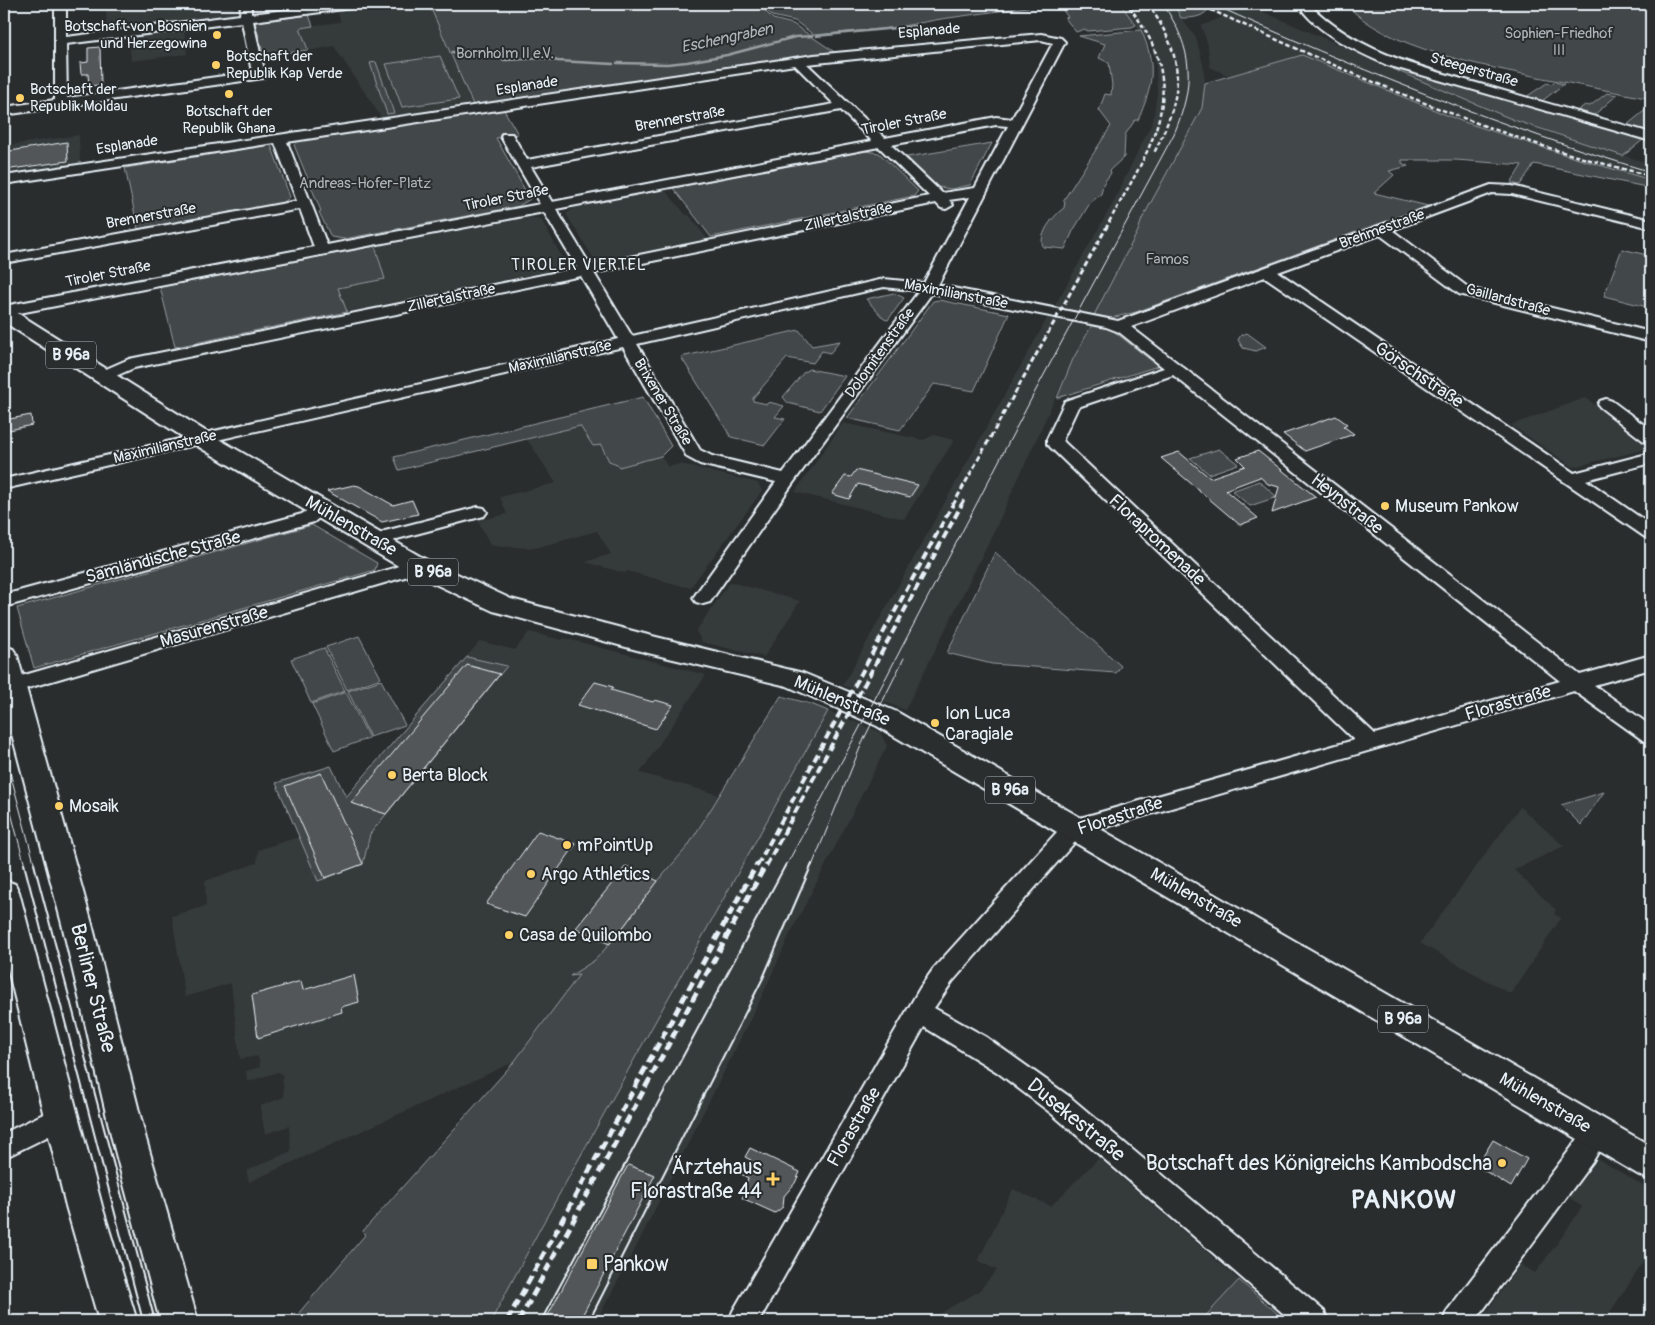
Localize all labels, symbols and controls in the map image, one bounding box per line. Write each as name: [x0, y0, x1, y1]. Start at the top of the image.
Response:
place label: Botschaft von Bosnien und Herzegowina: [64, 17, 207, 53]
water label: Eschengraben: [679, 18, 776, 57]
street label: Esplanade: [897, 19, 961, 43]
park label: Sophien-Friedhof III: [1505, 24, 1613, 60]
marker: Botschaft von Bosnien und Herzegowina: [211, 29, 223, 41]
park label: Bornholm II e.V.: [456, 44, 554, 63]
place label: Botschaft der Republik Kap Verde: [226, 47, 343, 83]
street label: Steegerstraße: [1428, 48, 1521, 92]
marker: Botschaft der Republik Kap Verde: [210, 59, 222, 71]
street label: Esplanade: [495, 72, 560, 100]
place label: Botschaft der Republik Moldau: [30, 80, 128, 116]
marker: Botschaft der Republik Ghana: [223, 88, 235, 100]
marker: Botschaft der Republik Moldau: [14, 92, 26, 104]
place label: Botschaft der Republik Ghana: [183, 102, 275, 138]
street label: Brennerstraße: [634, 102, 727, 136]
street label: Tiroler Straße: [860, 104, 949, 140]
street label: Esplanade: [95, 131, 160, 159]
park label: Andreas-Hofer-Platz: [299, 174, 431, 193]
street label: Tiroler Straße: [462, 180, 551, 216]
street label: Zillertalstraße: [802, 198, 895, 236]
street label: Brennerstraße: [105, 199, 198, 233]
street label: Brehmestraße: [1337, 205, 1428, 253]
park label: Famos: [1145, 250, 1189, 269]
district label: TIROLER VIERTEL: [511, 255, 647, 275]
street label: Tiroler Straße: [64, 256, 153, 292]
street label: Maximilianstraße: [903, 275, 1010, 313]
street label: Zillertalstraße: [405, 279, 498, 317]
street label: Gaillardstraße: [1464, 280, 1553, 321]
street label: Dolomitenstraße: [841, 304, 919, 402]
street label: Maximilianstraße: [507, 336, 614, 378]
street label: Görschstraße: [1370, 337, 1468, 413]
road number: B 96a: [46, 342, 96, 368]
street label: Brixener Straße: [630, 355, 697, 450]
street label: Maximilianstraße: [112, 426, 219, 468]
street label: Heynstraße: [1306, 469, 1388, 540]
street label: Florapromenade: [1104, 489, 1210, 591]
street label: Mühlenstraße: [301, 491, 401, 562]
place label: Museum Pankow: [1395, 495, 1519, 518]
marker: Museum Pankow: [1379, 500, 1391, 512]
street label: Samländische Straße: [83, 525, 243, 589]
road number: B 96a: [408, 558, 458, 586]
street label: Masurenstraße: [157, 601, 271, 653]
street label: Mühlenstraße: [790, 670, 894, 732]
street label: Florastraße: [1462, 680, 1554, 726]
place label: Ion Luca Caragiale: [945, 702, 1013, 746]
marker: Ion Luca Caragiale: [929, 717, 941, 729]
place label: Berta Block: [402, 764, 488, 787]
marker: Berta Block: [386, 769, 398, 781]
road number: B 96a: [985, 776, 1035, 804]
street label: Florastraße: [1074, 791, 1166, 841]
place label: Mosaik: [69, 795, 119, 818]
marker: Mosaik: [53, 800, 65, 812]
place label: mPointUp: [577, 834, 653, 857]
marker: mPointUp: [561, 839, 573, 851]
place label: Argo Athletics: [541, 863, 650, 886]
street label: Mühlenstraße: [1146, 863, 1246, 934]
marker: Argo Athletics: [525, 868, 537, 880]
street label: Berliner Straße: [64, 921, 122, 1056]
place label: Casa de Quilombo: [519, 924, 652, 947]
marker: Casa de Quilombo: [503, 929, 515, 941]
road number: B 96a: [1378, 1006, 1428, 1032]
street label: Mühlenstraße: [1495, 1068, 1595, 1139]
street label: Dusekestraße: [1021, 1072, 1131, 1168]
street label: Florastraße: [822, 1083, 886, 1171]
place label: Botschaft des Königreichs Kambodscha: [1146, 1150, 1492, 1177]
place label: Ärztehaus Florastraße 44: [630, 1154, 763, 1205]
marker: Botschaft des Königreichs Kambodscha: [1496, 1157, 1508, 1169]
marker: Ärztehaus Florastraße 44: [766, 1172, 780, 1186]
district label: PANKOW: [1351, 1184, 1457, 1216]
place label: Pankow: [603, 1251, 669, 1278]
marker: Pankow: [585, 1257, 599, 1271]

